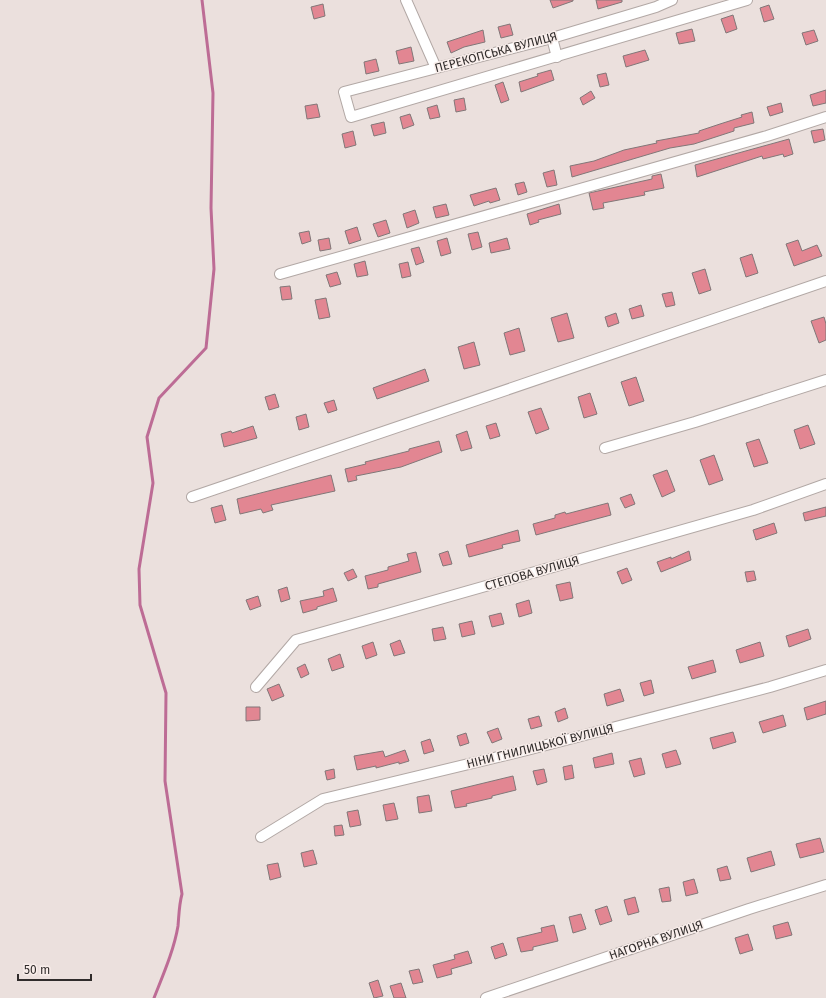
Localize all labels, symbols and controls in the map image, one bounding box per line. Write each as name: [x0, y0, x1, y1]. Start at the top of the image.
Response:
street label: ПЕРЕКОПСЬКА ВУЛИЦЯ: [433, 29, 559, 75]
street label: СТЕПОВА ВУЛИЦЯ: [483, 553, 581, 593]
street label: НІНИ ГНИЛИЦЬКОЇ ВУЛИЦЯ: [465, 720, 615, 771]
street label: НАГОРНА ВУЛИЦЯ: [607, 917, 705, 963]
scale bar: [18, 956, 91, 982]
text: 50 m: [24, 963, 50, 977]

